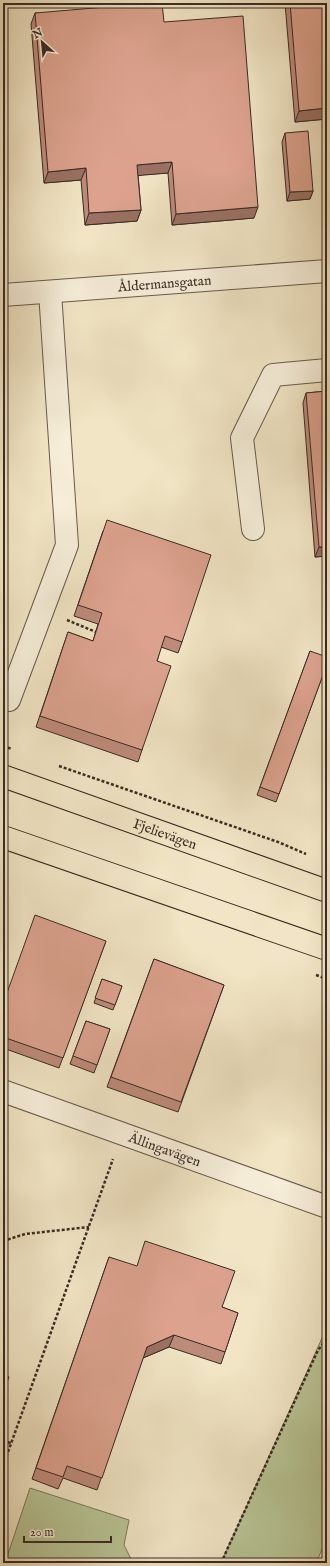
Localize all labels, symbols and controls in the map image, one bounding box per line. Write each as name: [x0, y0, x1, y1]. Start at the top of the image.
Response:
north arrow: [22, 22, 62, 62]
text: N: [30, 25, 46, 43]
street label: Åldermansgatan: [116, 272, 212, 297]
street label: Fjelievägen: [130, 815, 200, 854]
street label: Ällingavägen: [125, 1127, 204, 1171]
scale bar: [24, 1518, 111, 1544]
text: 20 m: [30, 1525, 53, 1540]

